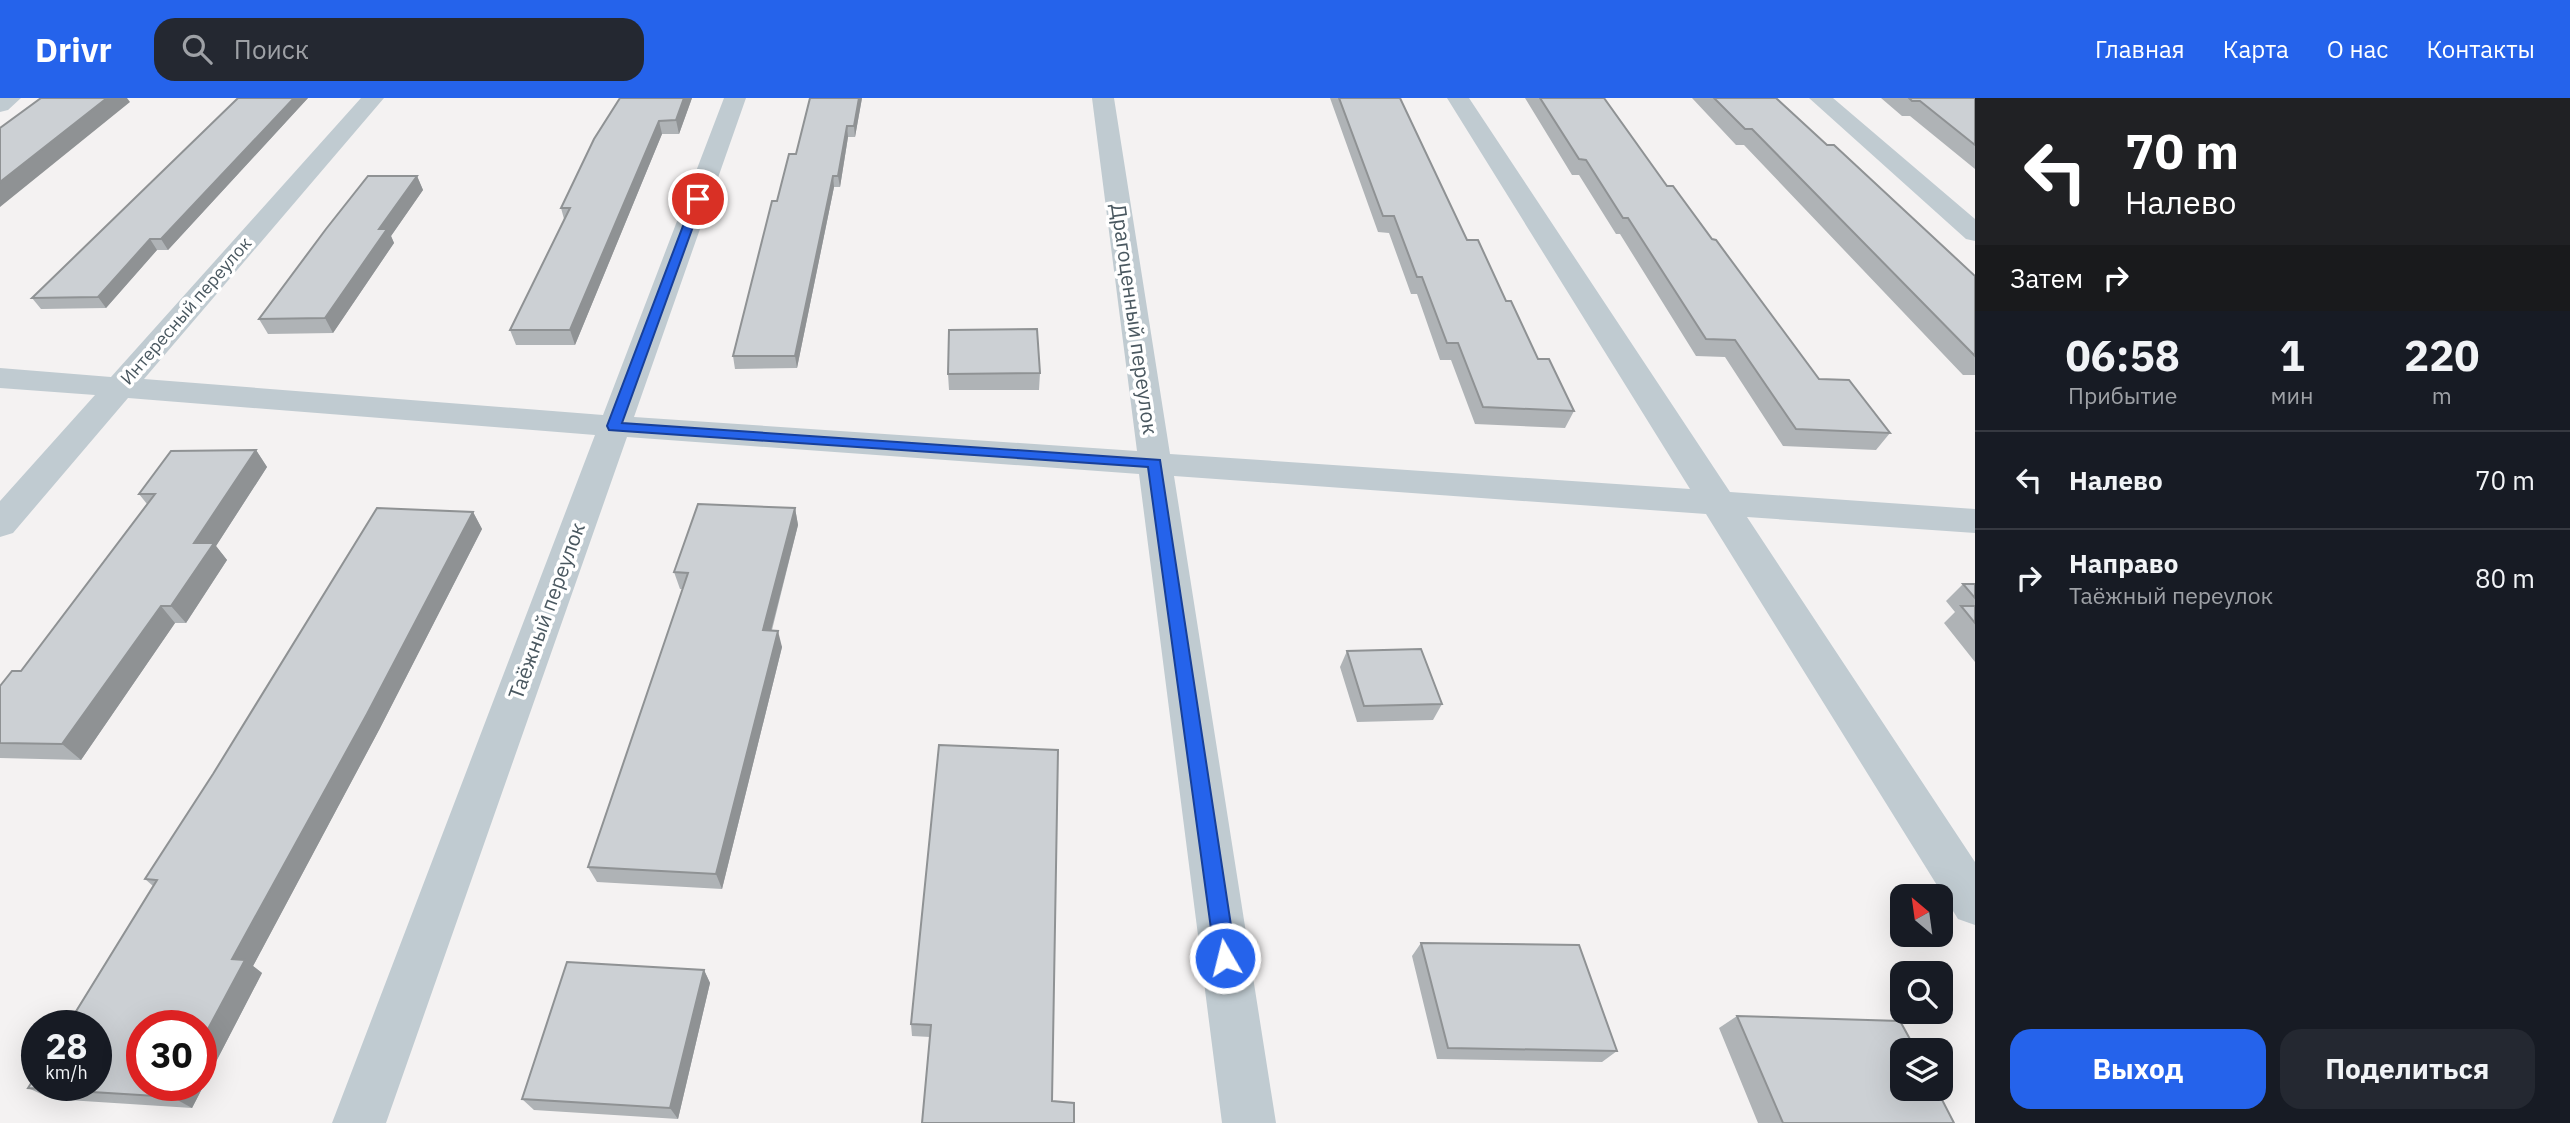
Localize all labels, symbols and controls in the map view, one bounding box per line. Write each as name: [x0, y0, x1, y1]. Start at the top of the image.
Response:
search box: [154, 18, 644, 81]
text: Drivr: [35, 28, 112, 71]
icon: search: [178, 30, 216, 68]
text: Поиск: [234, 32, 309, 66]
text: Главная: [2095, 33, 2185, 65]
text: Карта: [2223, 33, 2289, 65]
text: О нас: [2327, 33, 2388, 65]
text: Контакты: [2426, 33, 2535, 65]
text: 70 m: [2125, 119, 2239, 182]
icon: left: [2010, 126, 2101, 217]
pin: [668, 169, 728, 229]
icon: arrive: [679, 180, 717, 218]
text: Налево: [2125, 181, 2236, 223]
street label: Драгоценный переулок: [1105, 202, 1165, 436]
street label: Интересный переулок: [115, 232, 256, 389]
icon: right: [2097, 259, 2135, 297]
text: Затем: [2010, 261, 2083, 295]
text: 06:58: [2065, 328, 2180, 383]
text: 1: [2279, 328, 2305, 383]
text: 220: [2404, 328, 2480, 383]
text: Прибытие: [2068, 380, 2177, 410]
text: мин: [2270, 380, 2314, 410]
text: m: [2432, 380, 2452, 410]
icon: left: [2010, 461, 2048, 499]
text: Налево: [2069, 463, 2163, 497]
text: 70 m: [2475, 463, 2535, 497]
street label: Таёжный переулок: [501, 518, 591, 703]
text: Направо: [2069, 546, 2178, 580]
icon: right: [2010, 559, 2048, 597]
text: 80 m: [2475, 561, 2535, 595]
text: Таёжный переулок: [2069, 580, 2273, 610]
north arrow: [1890, 884, 1953, 947]
map controls: [1890, 884, 1953, 1101]
position arrow: [1188, 921, 1262, 995]
button: search: [1890, 961, 1953, 1024]
speed limit sign: 30: [126, 1010, 217, 1101]
text: 28: [45, 1023, 88, 1069]
button: Выход: [2010, 1029, 2266, 1109]
button: Поделиться: [2280, 1029, 2535, 1109]
button: layers: [1890, 1038, 1953, 1101]
text: km/h: [45, 1061, 88, 1084]

